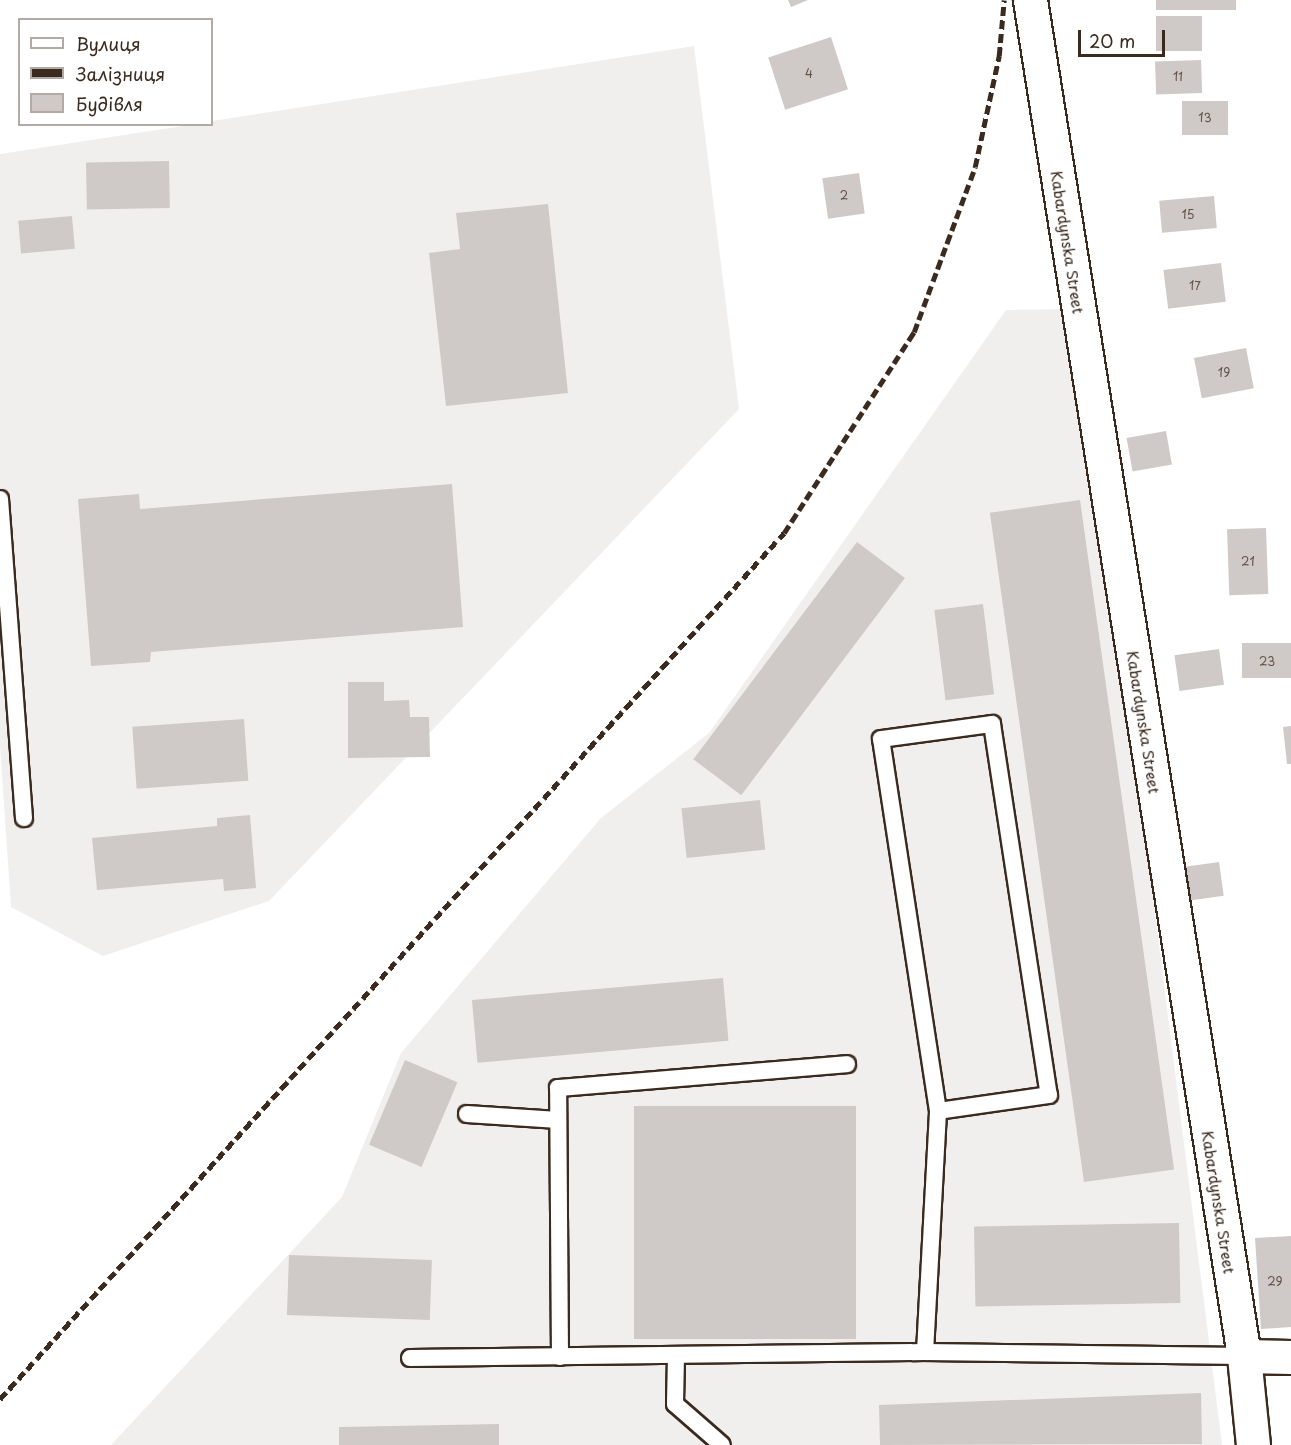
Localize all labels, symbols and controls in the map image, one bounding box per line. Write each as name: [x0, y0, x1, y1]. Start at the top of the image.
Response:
legend: [18, 18, 213, 126]
scale bar: [1081, 18, 1168, 56]
text: 20 m: [1089, 27, 1135, 54]
text: Вулиця: [76, 30, 141, 57]
text: Залізниця: [76, 60, 165, 87]
house number: 4: [805, 67, 813, 81]
house number: 11: [1173, 70, 1183, 84]
text: Будівля: [76, 90, 143, 117]
house number: 13: [1198, 111, 1212, 125]
street label: Kabardynska Street: [1048, 168, 1088, 316]
house number: 2: [840, 189, 848, 203]
house number: 15: [1181, 208, 1195, 222]
house number: 17: [1189, 279, 1201, 293]
house number: 19: [1218, 366, 1230, 380]
house number: 21: [1241, 555, 1255, 569]
street label: Kabardynska Street: [1124, 648, 1164, 796]
house number: 23: [1259, 655, 1275, 669]
street label: Kabardynska Street: [1199, 1128, 1239, 1276]
house number: 29: [1267, 1275, 1283, 1289]

